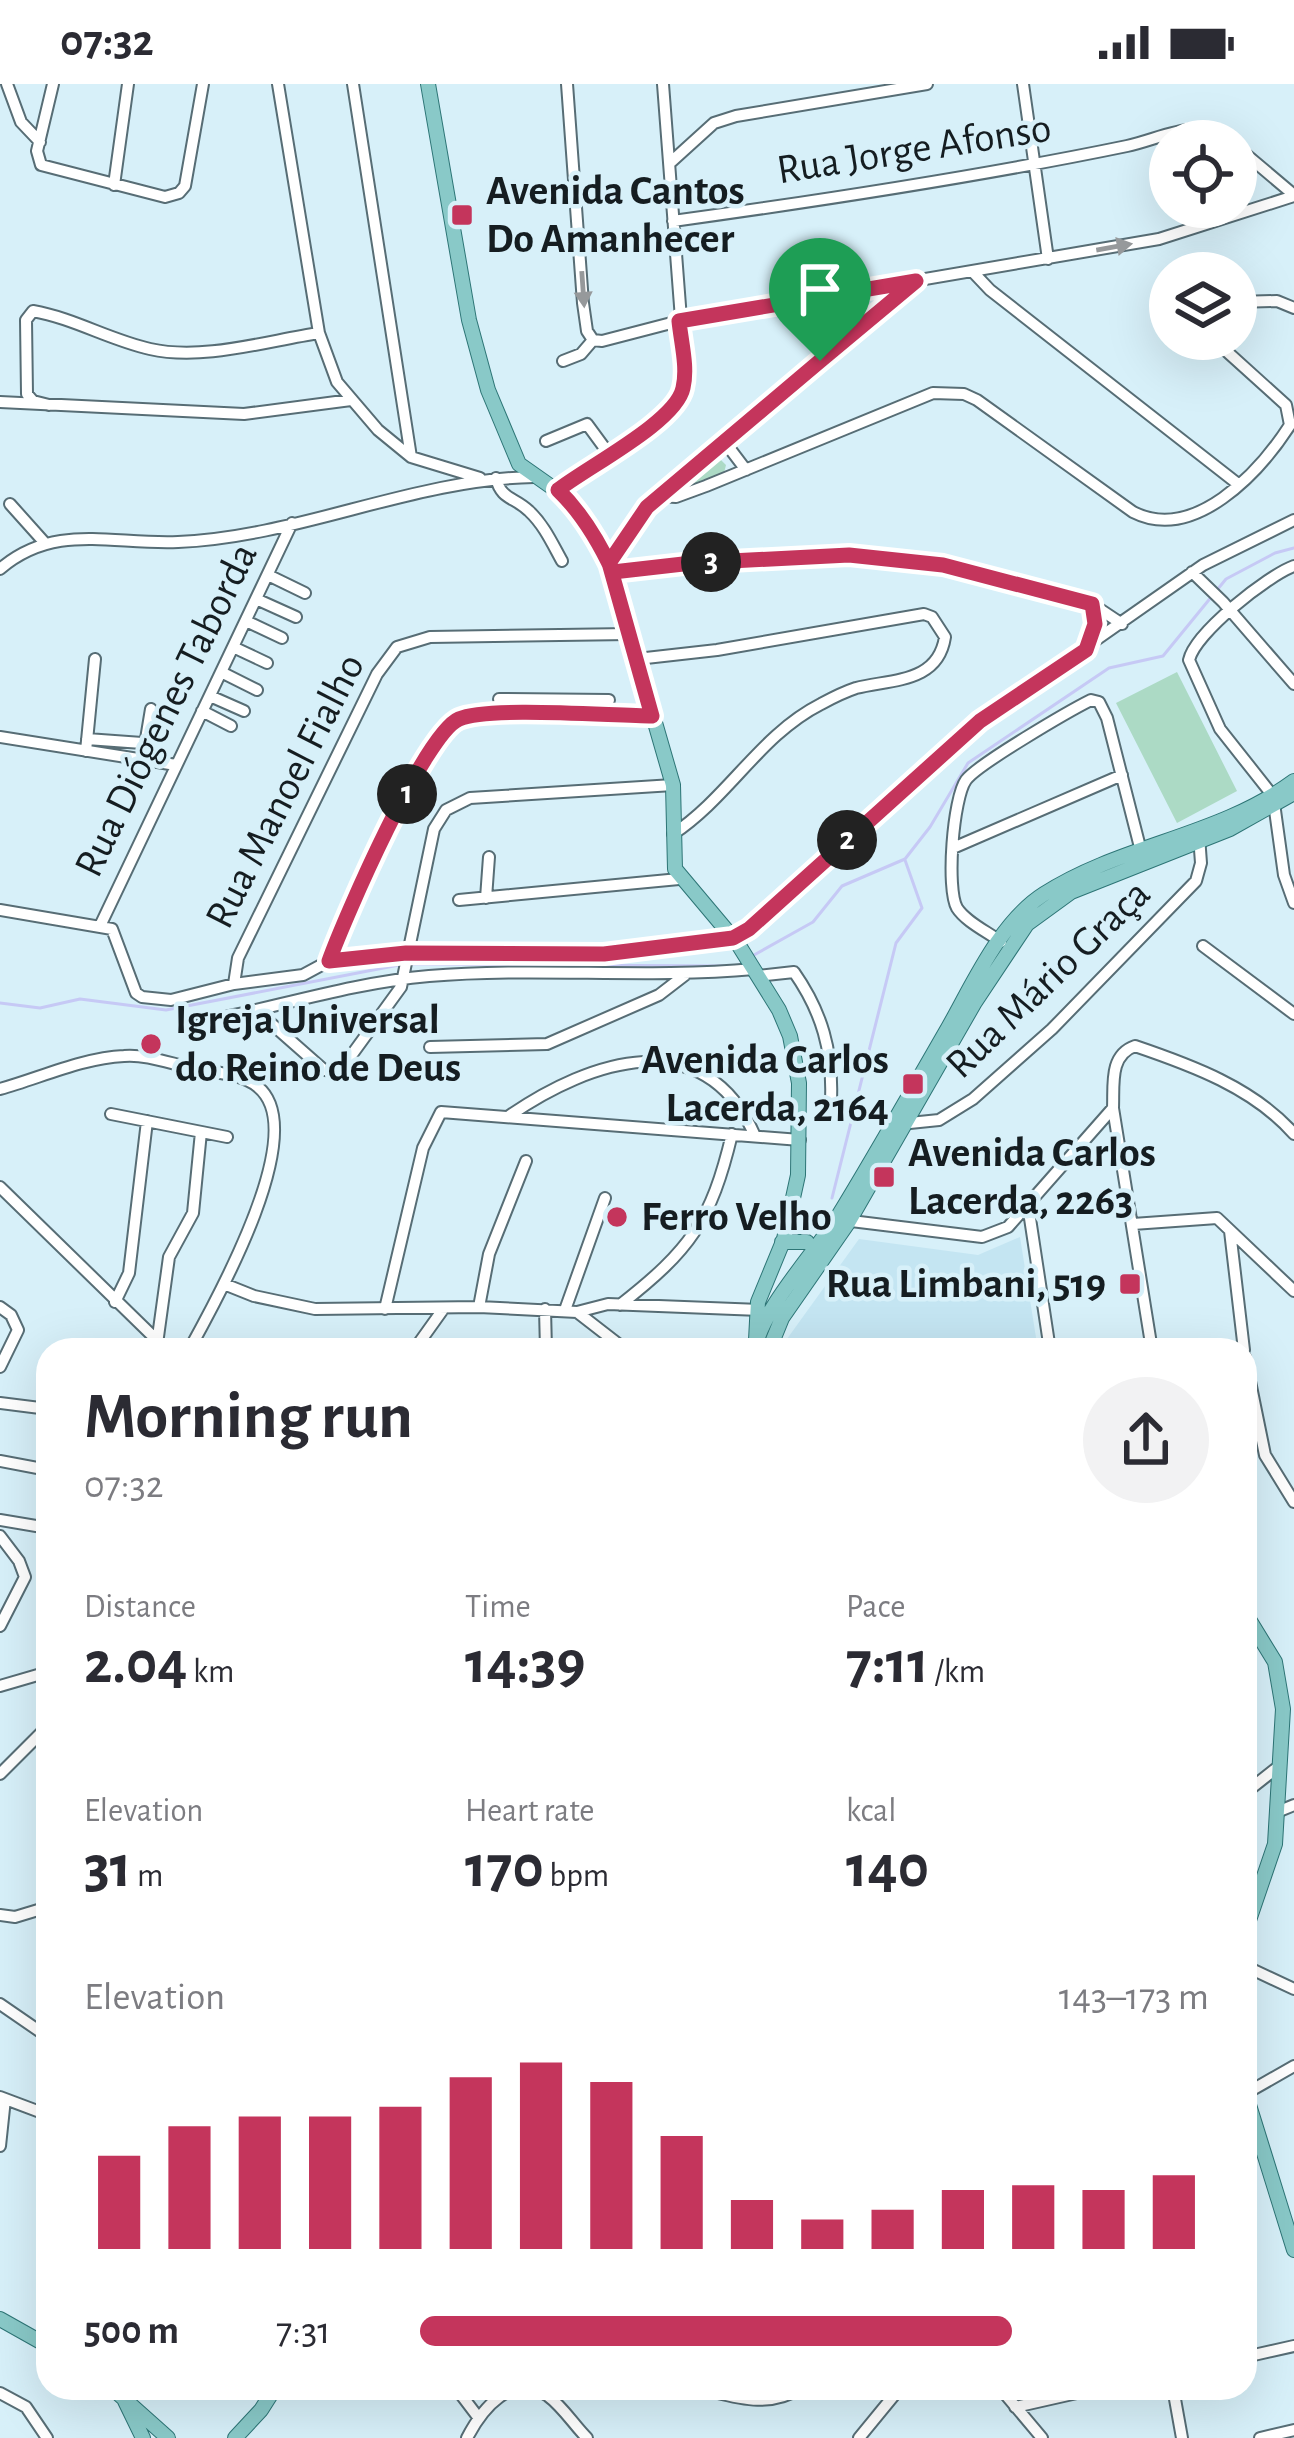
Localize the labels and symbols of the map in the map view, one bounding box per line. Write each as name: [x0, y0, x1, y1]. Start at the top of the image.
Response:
street label: Rua Jorge Afonso: [774, 107, 1054, 191]
place label: Avenida Cantos Do Amanhecer: [486, 170, 745, 260]
marker: Avenida Cantos Do Amanhecer: [449, 202, 475, 228]
pin: [769, 238, 871, 361]
one-way arrow: [1096, 238, 1133, 257]
one-way arrow: [573, 271, 592, 308]
pin: 3: [681, 532, 741, 592]
street label: Rua Diógenes Taborda: [67, 537, 265, 883]
street label: Rua Manoel Fialho: [198, 647, 372, 935]
pin: 1: [377, 764, 437, 824]
pin: 2: [817, 810, 877, 870]
street label: Rua Mário Graça: [938, 872, 1158, 1086]
place label: Igreja Universal do Reino de Deus: [175, 999, 461, 1089]
marker: Igreja Universal do Reino de Deus: [138, 1031, 164, 1057]
place label: Avenida Carlos Lacerda, 2164: [641, 1039, 889, 1129]
marker: Avenida Carlos Lacerda, 2164: [900, 1071, 926, 1097]
place label: Avenida Carlos Lacerda, 2263: [908, 1132, 1156, 1222]
marker: Avenida Carlos Lacerda, 2263: [871, 1164, 897, 1190]
place label: Ferro Velho: [641, 1196, 832, 1238]
marker: Ferro Velho: [604, 1204, 630, 1230]
place label: Rua Limbani, 519: [826, 1263, 1106, 1305]
marker: Rua Limbani, 519: [1117, 1271, 1143, 1297]

